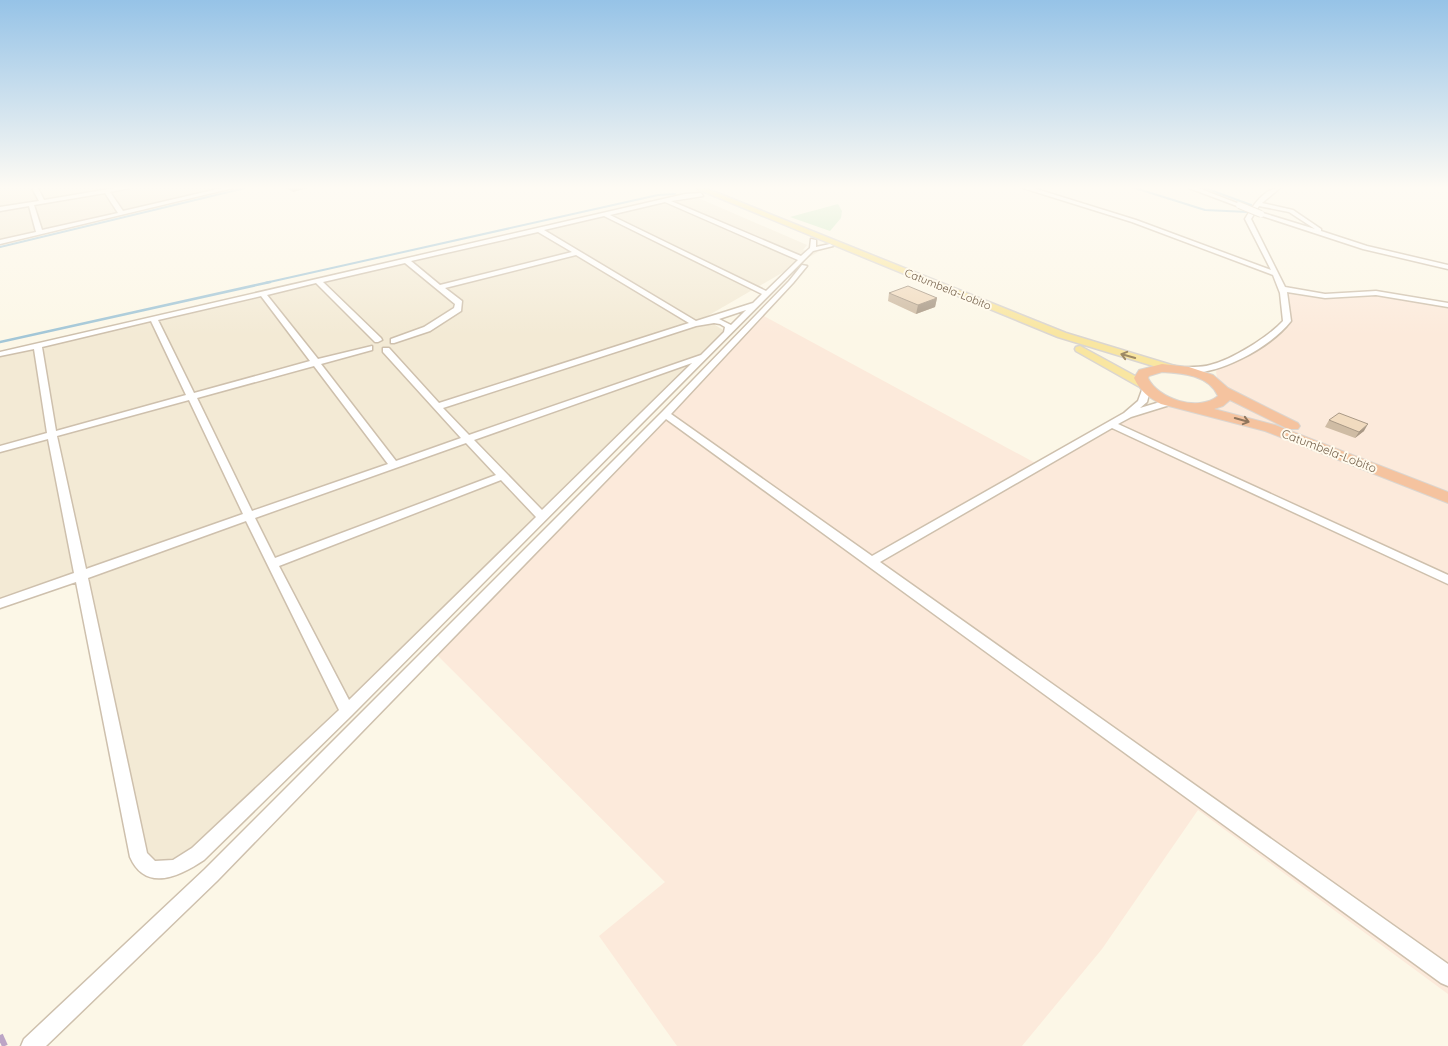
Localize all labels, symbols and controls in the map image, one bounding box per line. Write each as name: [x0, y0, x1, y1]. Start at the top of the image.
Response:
street label: Catumbela-Lobito: [903, 265, 994, 313]
one-way arrow: [1120, 350, 1136, 360]
one-way arrow: [1234, 415, 1250, 425]
street label: Catumbela-Lobito: [1280, 426, 1379, 476]

